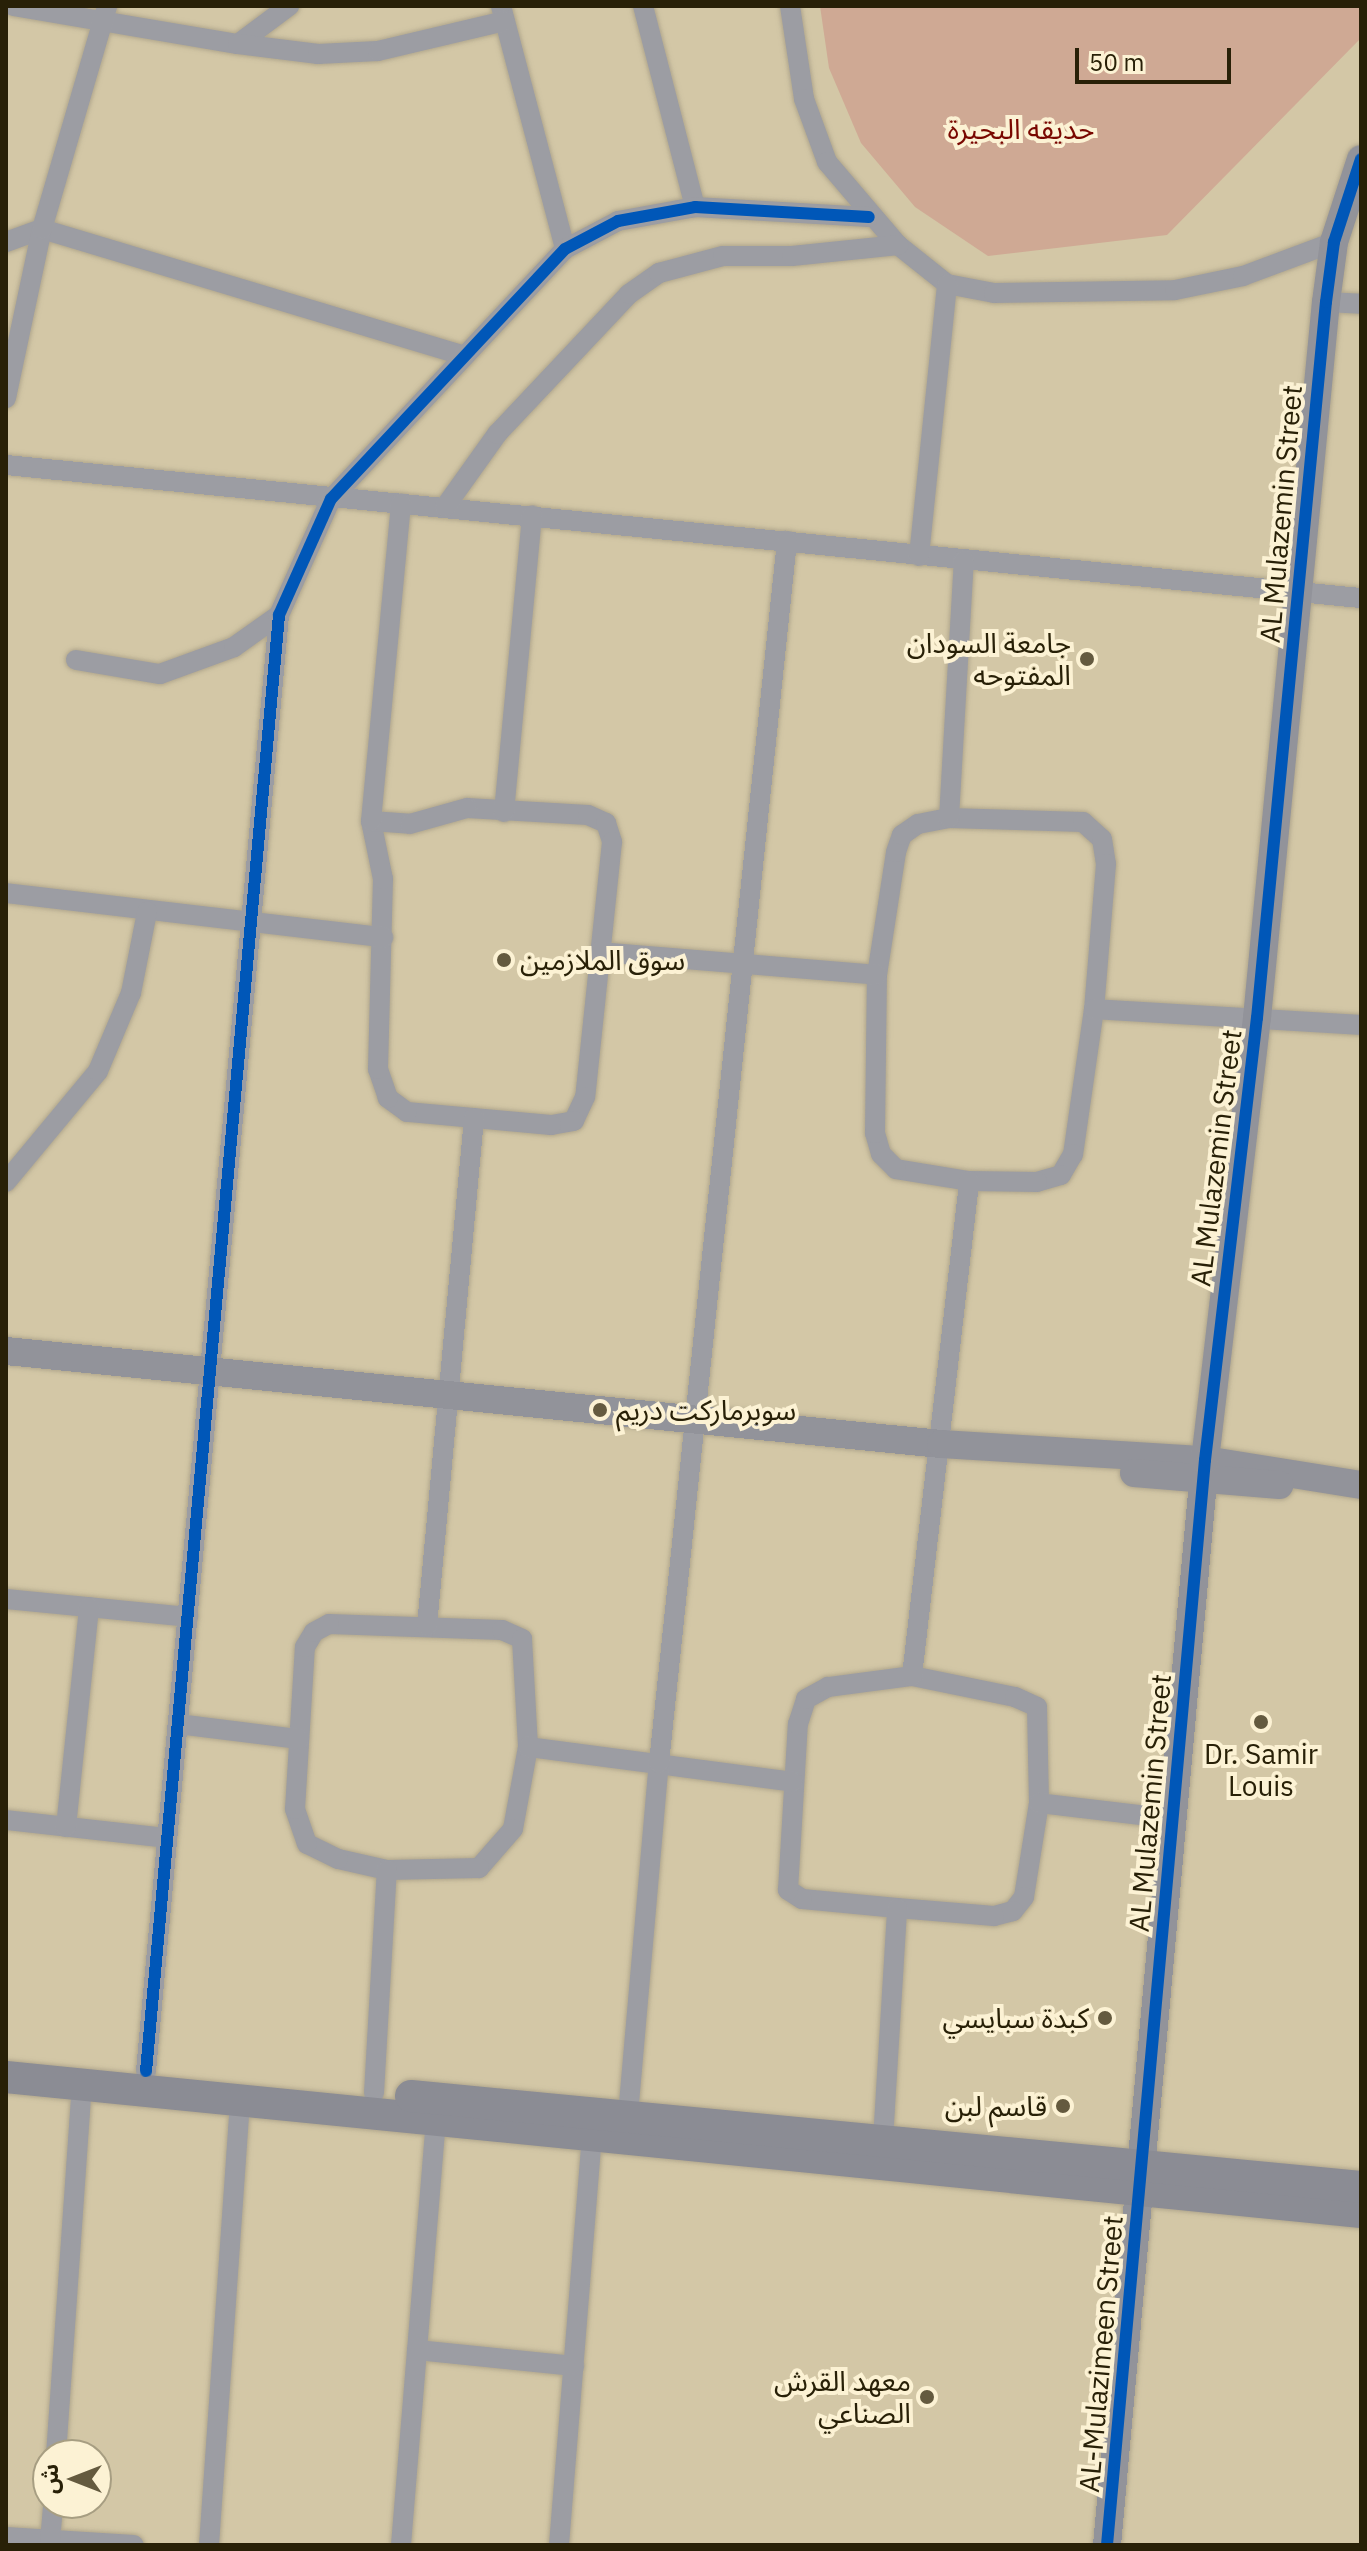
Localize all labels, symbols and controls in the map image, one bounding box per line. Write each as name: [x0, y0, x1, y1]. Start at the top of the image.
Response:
scale bar: [1079, 32, 1235, 82]
text: 50 m: [1089, 46, 1144, 78]
park label: حديقه البحيرة: [948, 112, 1094, 146]
street label: AL Mulazemin Street: [1253, 384, 1309, 644]
place label: جامعة السودان المفتوحه: [907, 626, 1071, 692]
marker: جامعة السودان المفتوحه: [1078, 650, 1096, 668]
place label: سوق الملازمين: [520, 943, 685, 977]
marker: سوق الملازمين: [495, 951, 513, 969]
street label: AL Mulazemin Street: [1184, 1028, 1248, 1288]
place label: سوبرماركت دريم: [616, 1393, 796, 1427]
marker: سوبرماركت دريم: [591, 1401, 609, 1419]
street label: AL Mulazemin Street: [1122, 1673, 1178, 1933]
marker: Dr. Samir Louis: [1250, 1711, 1272, 1733]
place label: Dr. Samir Louis: [1204, 1737, 1318, 1803]
place label: كبدة سبايسي: [943, 2001, 1089, 2035]
marker: كبدة سبايسي: [1096, 2009, 1114, 2027]
place label: قاسم لبن: [945, 2089, 1047, 2123]
marker: قاسم لبن: [1054, 2097, 1072, 2115]
street label: AL-Mulazimeen Street: [1072, 2214, 1130, 2494]
place label: معهد القرش الصناعي: [774, 2364, 911, 2430]
marker: معهد القرش الصناعي: [918, 2388, 936, 2406]
north arrow: [32, 2439, 112, 2519]
text: ش: [35, 2464, 64, 2494]

